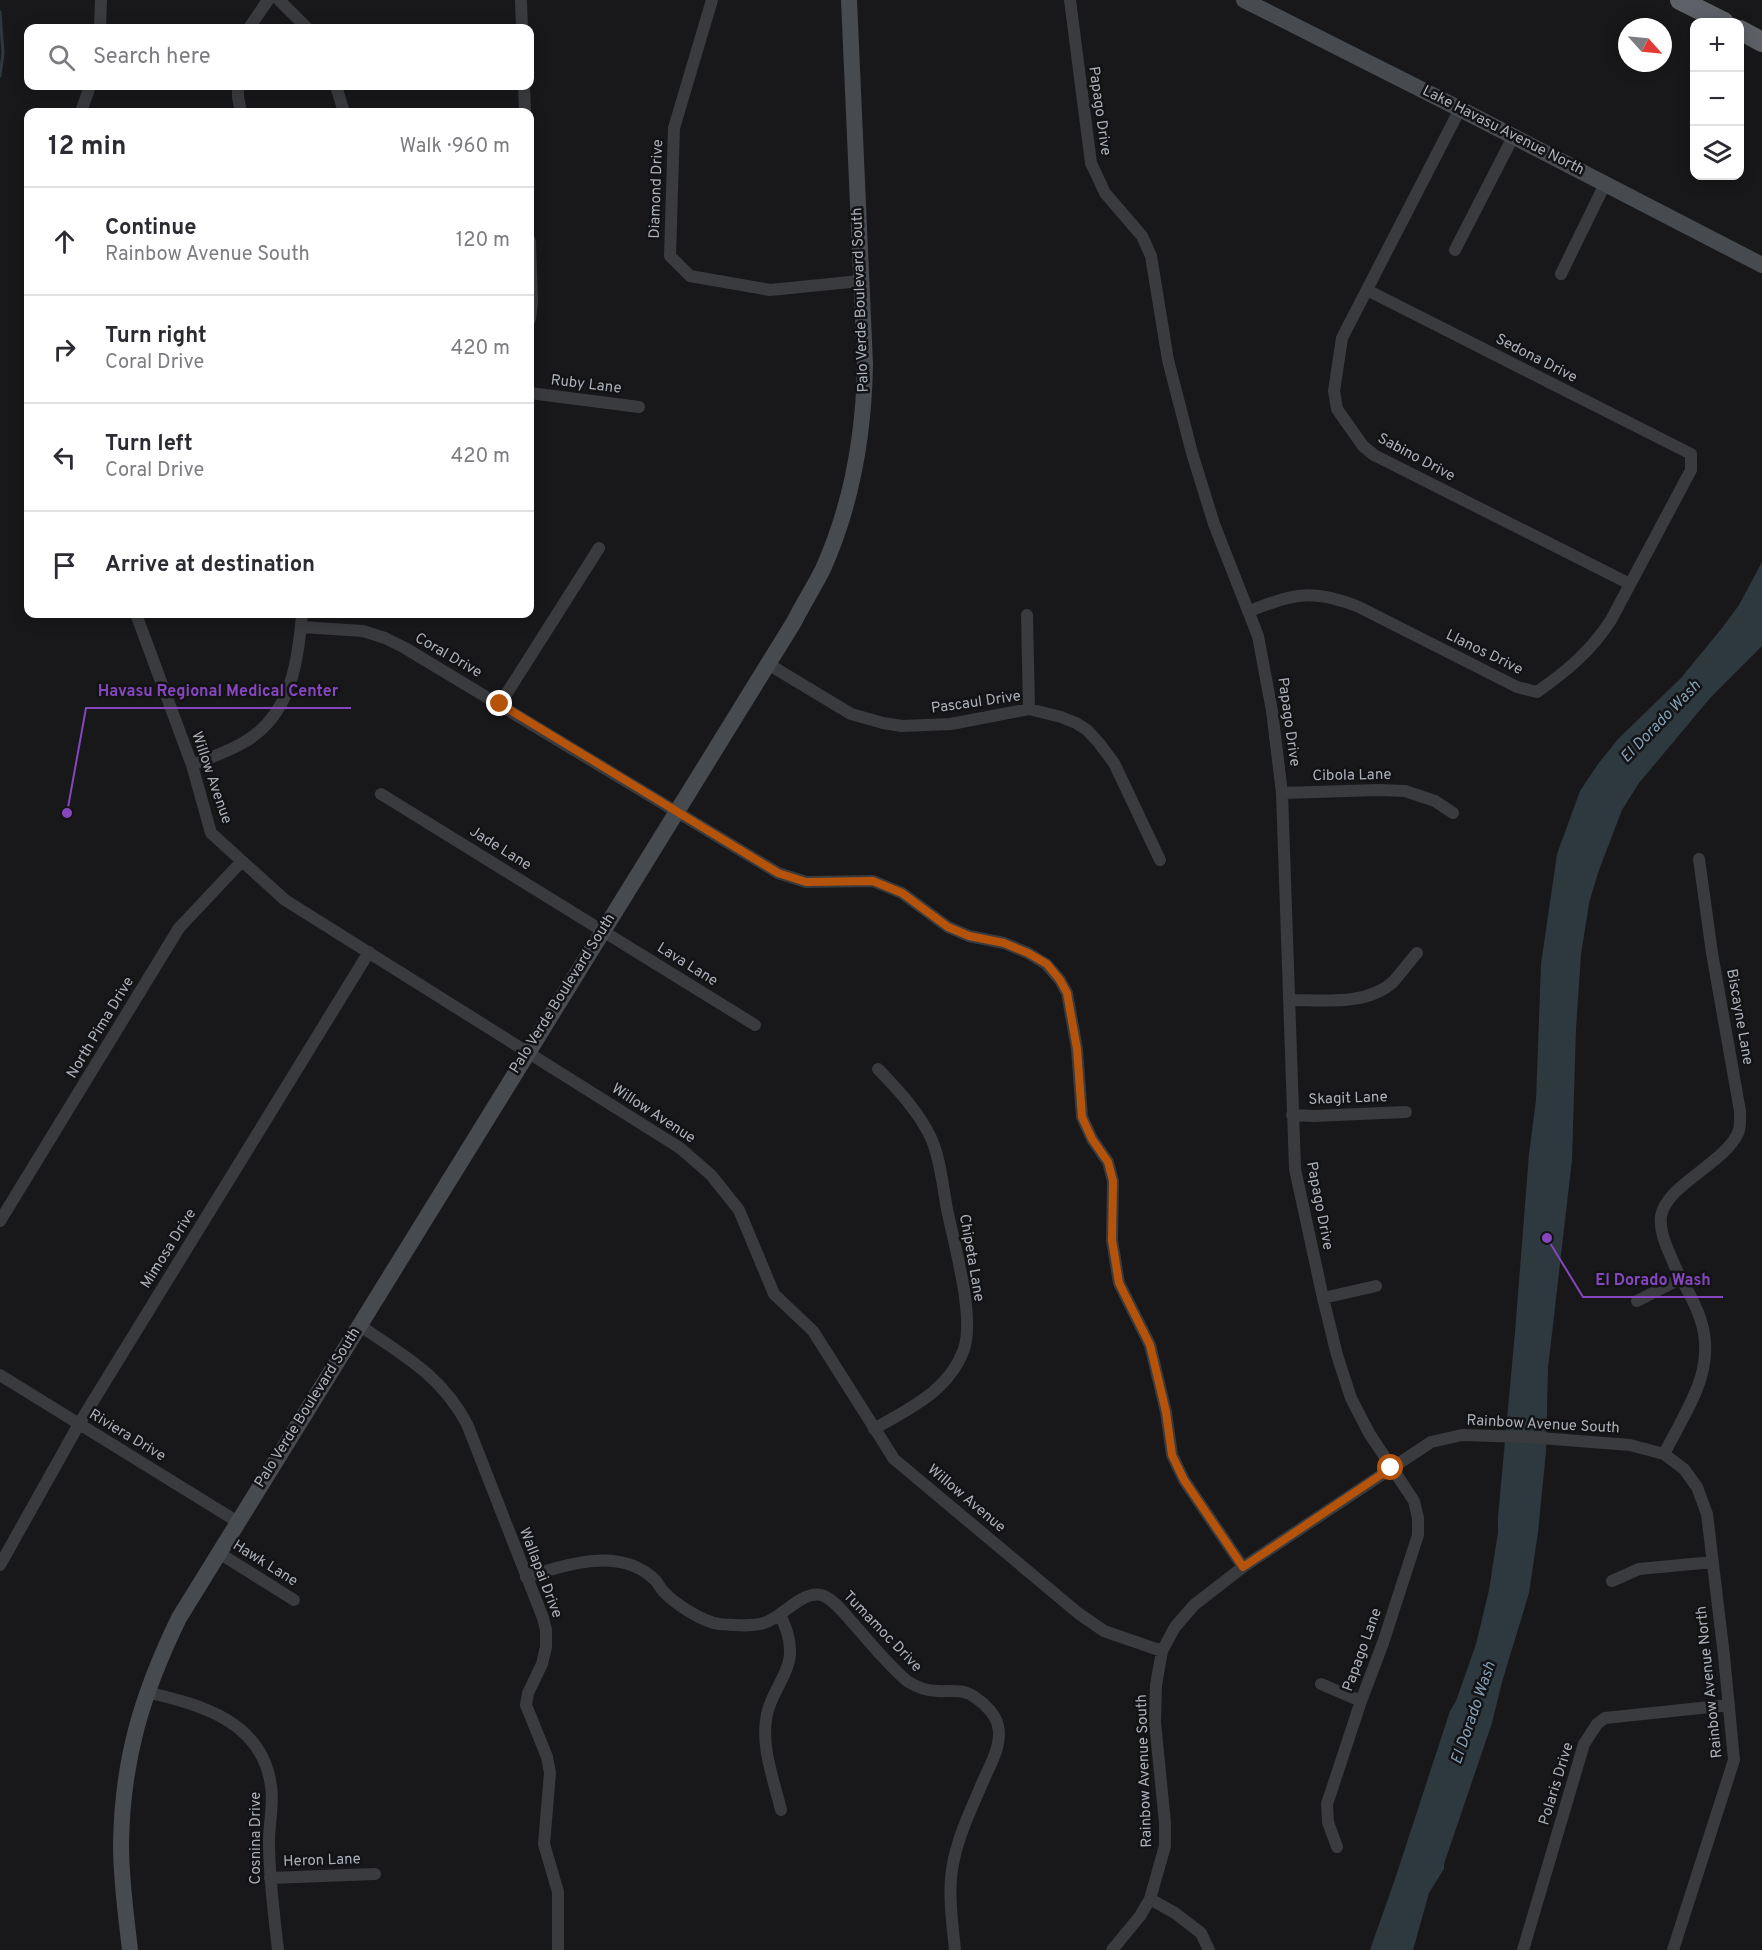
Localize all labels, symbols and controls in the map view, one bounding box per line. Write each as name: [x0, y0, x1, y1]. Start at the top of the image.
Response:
north arrow: [1618, 18, 1672, 72]
map controls: [1690, 18, 1744, 180]
button: +: [1690, 18, 1744, 72]
search box: [24, 24, 534, 90]
icon: search: [45, 41, 78, 74]
text: Search here: [93, 44, 211, 71]
street label: Papago Drive: [1083, 65, 1115, 157]
button: −: [1690, 72, 1744, 126]
street label: Lake Havasu Avenue North: [1419, 82, 1587, 180]
button: layers: [1690, 126, 1744, 180]
text: 12 min: [48, 131, 126, 164]
text: Walk · 960 m: [400, 134, 510, 160]
street label: Diamond Drive: [646, 139, 668, 239]
street label: Palo Verde Boulevard South: [848, 207, 874, 393]
text: Continue: [105, 215, 196, 242]
icon: ahead: [48, 225, 81, 258]
text: 120 m: [456, 228, 510, 254]
text: Rainbow Avenue South: [105, 242, 310, 268]
text: Turn right: [105, 323, 207, 350]
street label: Sedona Drive: [1492, 330, 1580, 388]
icon: right: [48, 333, 81, 366]
text: 420 m: [451, 336, 510, 362]
text: Coral Drive: [105, 350, 204, 376]
street label: Ruby Lane: [549, 371, 623, 399]
street label: Sabino Drive: [1374, 430, 1458, 486]
text: Turn left: [105, 431, 193, 458]
icon: left: [48, 441, 81, 474]
text: 420 m: [451, 444, 510, 470]
text: Coral Drive: [105, 458, 204, 484]
icon: arrive: [48, 549, 81, 582]
text: Arrive at destination: [105, 552, 315, 579]
street label: Llanos Drive: [1442, 626, 1526, 680]
street label: Coral Drive: [411, 629, 485, 683]
callout: Havasu Regional Medical Center: [86, 674, 351, 708]
street label: Papago Drive: [1272, 676, 1304, 768]
water label: El Dorado Wash: [1617, 676, 1706, 767]
text: Havasu Regional Medical Center: [98, 682, 339, 702]
street label: Pascaul Drive: [930, 687, 1022, 719]
route end: [486, 690, 512, 716]
street label: Willow Avenue: [186, 729, 236, 827]
street label: Cibola Lane: [1312, 766, 1392, 786]
street label: Jade Lane: [465, 823, 535, 875]
street label: Palo Verde Boulevard South: [506, 911, 620, 1077]
street label: Lava Lane: [653, 939, 721, 991]
street label: Biscayne Lane: [1721, 967, 1757, 1067]
street label: North Pima Drive: [63, 974, 139, 1082]
street label: Willow Avenue: [607, 1080, 699, 1148]
street label: Skagit Lane: [1308, 1088, 1388, 1110]
street label: Papago Drive: [1301, 1160, 1337, 1252]
street label: Mimosa Drive: [137, 1205, 201, 1293]
street label: Chipeta Lane: [954, 1213, 988, 1303]
callout: El Dorado Wash: [1583, 1263, 1723, 1297]
text: El Dorado Wash: [1595, 1271, 1711, 1291]
street label: Palo Verde Boulevard South: [251, 1325, 365, 1491]
street label: Riviera Drive: [85, 1406, 169, 1466]
street label: Rainbow Avenue South: [1466, 1411, 1620, 1439]
route start: [1377, 1454, 1403, 1480]
street label: Willow Avenue: [923, 1461, 1009, 1537]
street label: Wallapai Drive: [514, 1525, 566, 1621]
street label: Hawk Lane: [229, 1537, 301, 1591]
street label: Tumamoc Drive: [838, 1587, 926, 1677]
street label: Rainbow Avenue North: [1693, 1605, 1727, 1759]
street label: Papago Lane: [1339, 1606, 1387, 1694]
water label: El Dorado Wash: [1447, 1659, 1501, 1767]
street label: Rainbow Avenue South: [1133, 1694, 1157, 1848]
street label: Polaris Drive: [1535, 1740, 1579, 1828]
street label: Cosnina Drive: [247, 1792, 266, 1884]
street label: Heron Lane: [283, 1850, 361, 1872]

